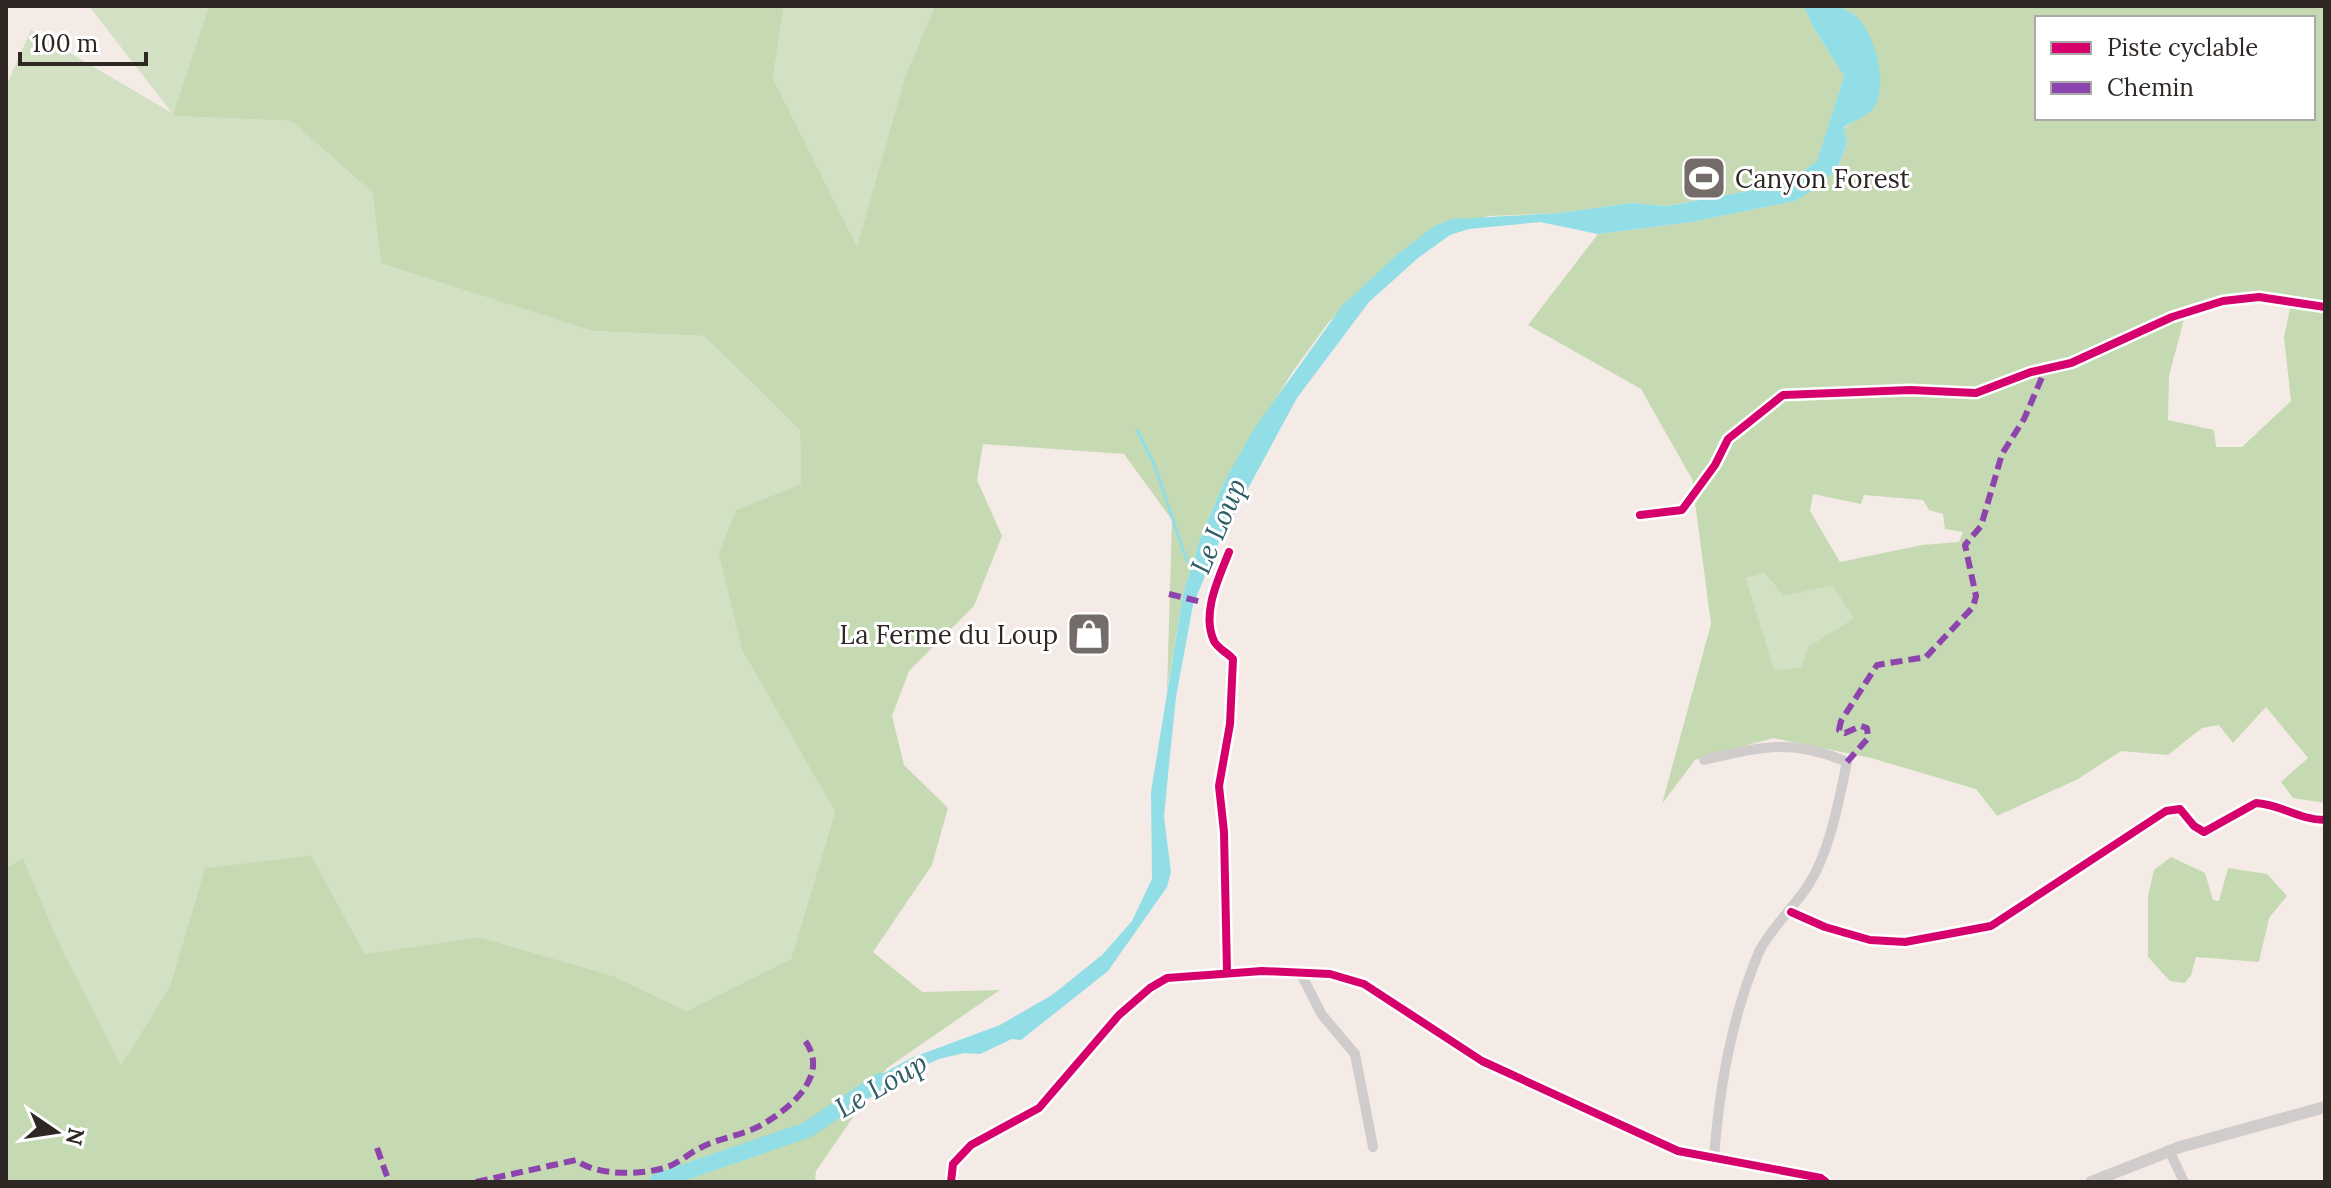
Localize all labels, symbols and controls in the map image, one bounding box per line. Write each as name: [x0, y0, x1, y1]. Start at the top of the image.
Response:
scale bar: [20, 16, 146, 66]
legend: [2035, 16, 2315, 120]
text: 100 m: [32, 28, 98, 59]
text: Piste cyclable: [2107, 32, 2258, 63]
text: Chemin: [2107, 72, 2194, 103]
sports icon: Canyon Forest: [1680, 154, 1728, 202]
place label: Canyon Forest: [1735, 162, 1910, 195]
water label: Le Loup: [1182, 473, 1254, 579]
shop icon: La Ferme du Loup: [1065, 610, 1113, 658]
place label: La Ferme du Loup: [840, 618, 1058, 651]
water label: Le Loup: [829, 1044, 933, 1126]
north arrow: [16, 1092, 96, 1172]
text: N: [60, 1125, 91, 1148]

